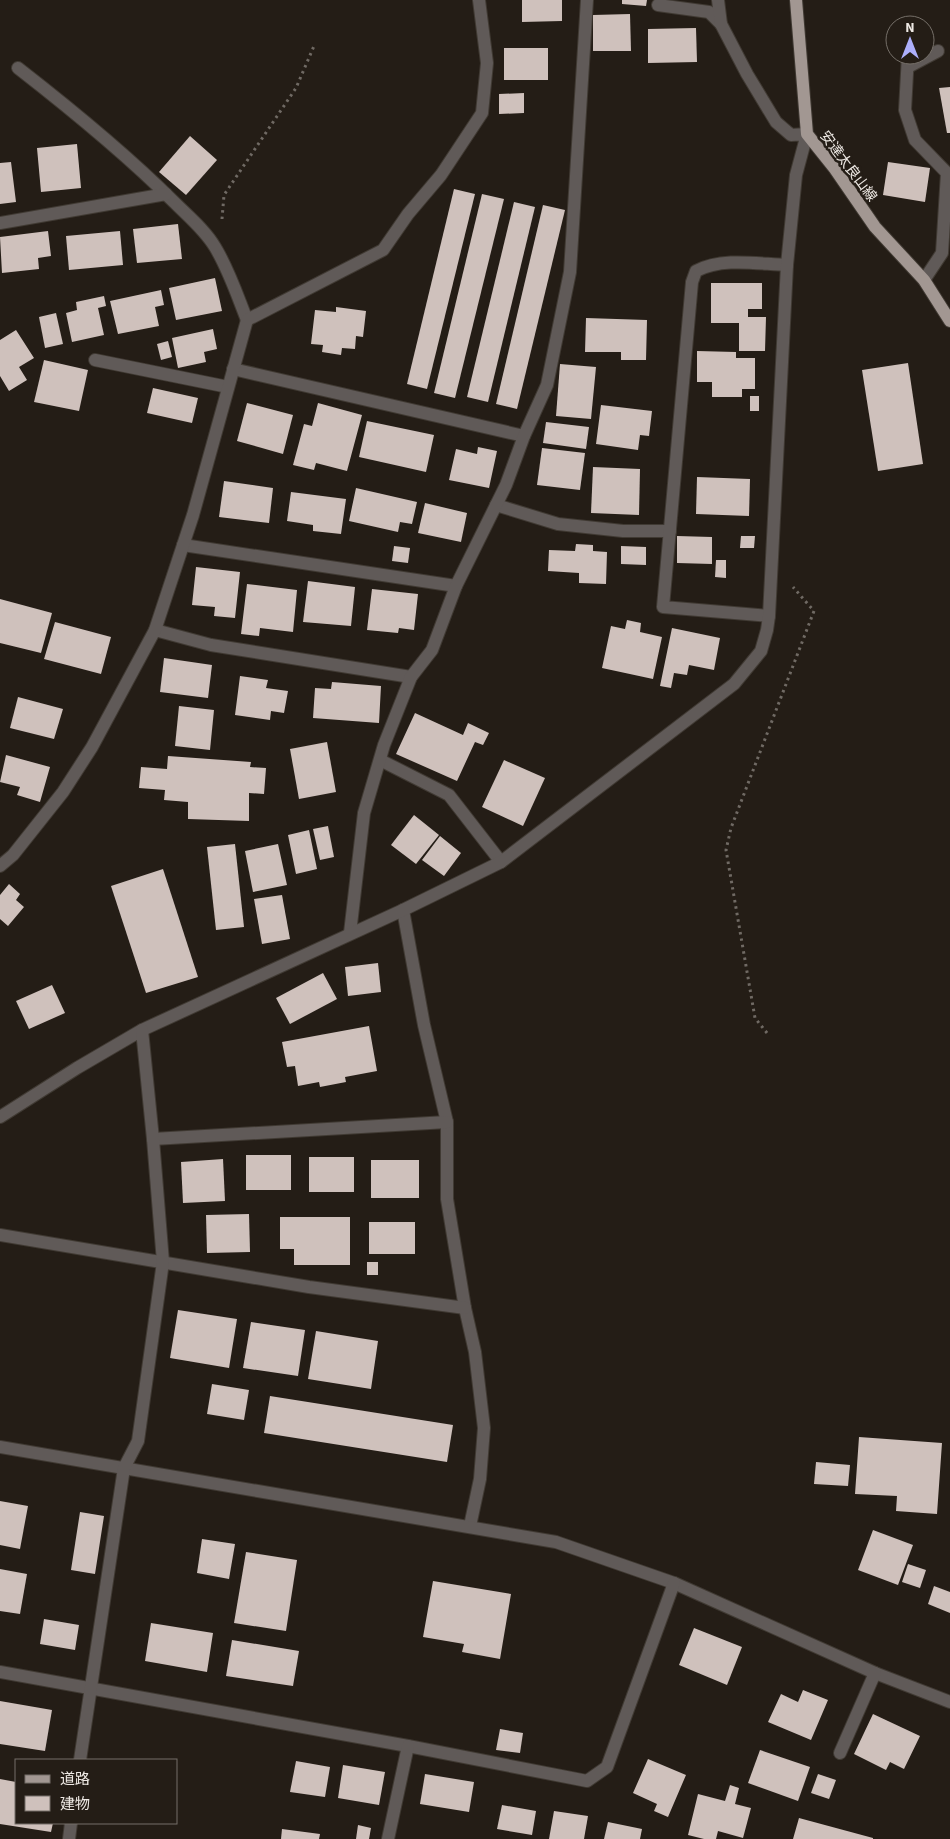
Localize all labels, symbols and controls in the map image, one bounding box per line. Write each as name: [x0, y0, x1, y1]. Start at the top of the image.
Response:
north arrow: [885, 15, 935, 65]
text: N: [905, 18, 915, 38]
street label: 安達太良山線: [815, 127, 881, 206]
legend: [15, 1759, 178, 1824]
text: 道路: [60, 1769, 90, 1790]
text: 建物: [60, 1794, 90, 1815]

